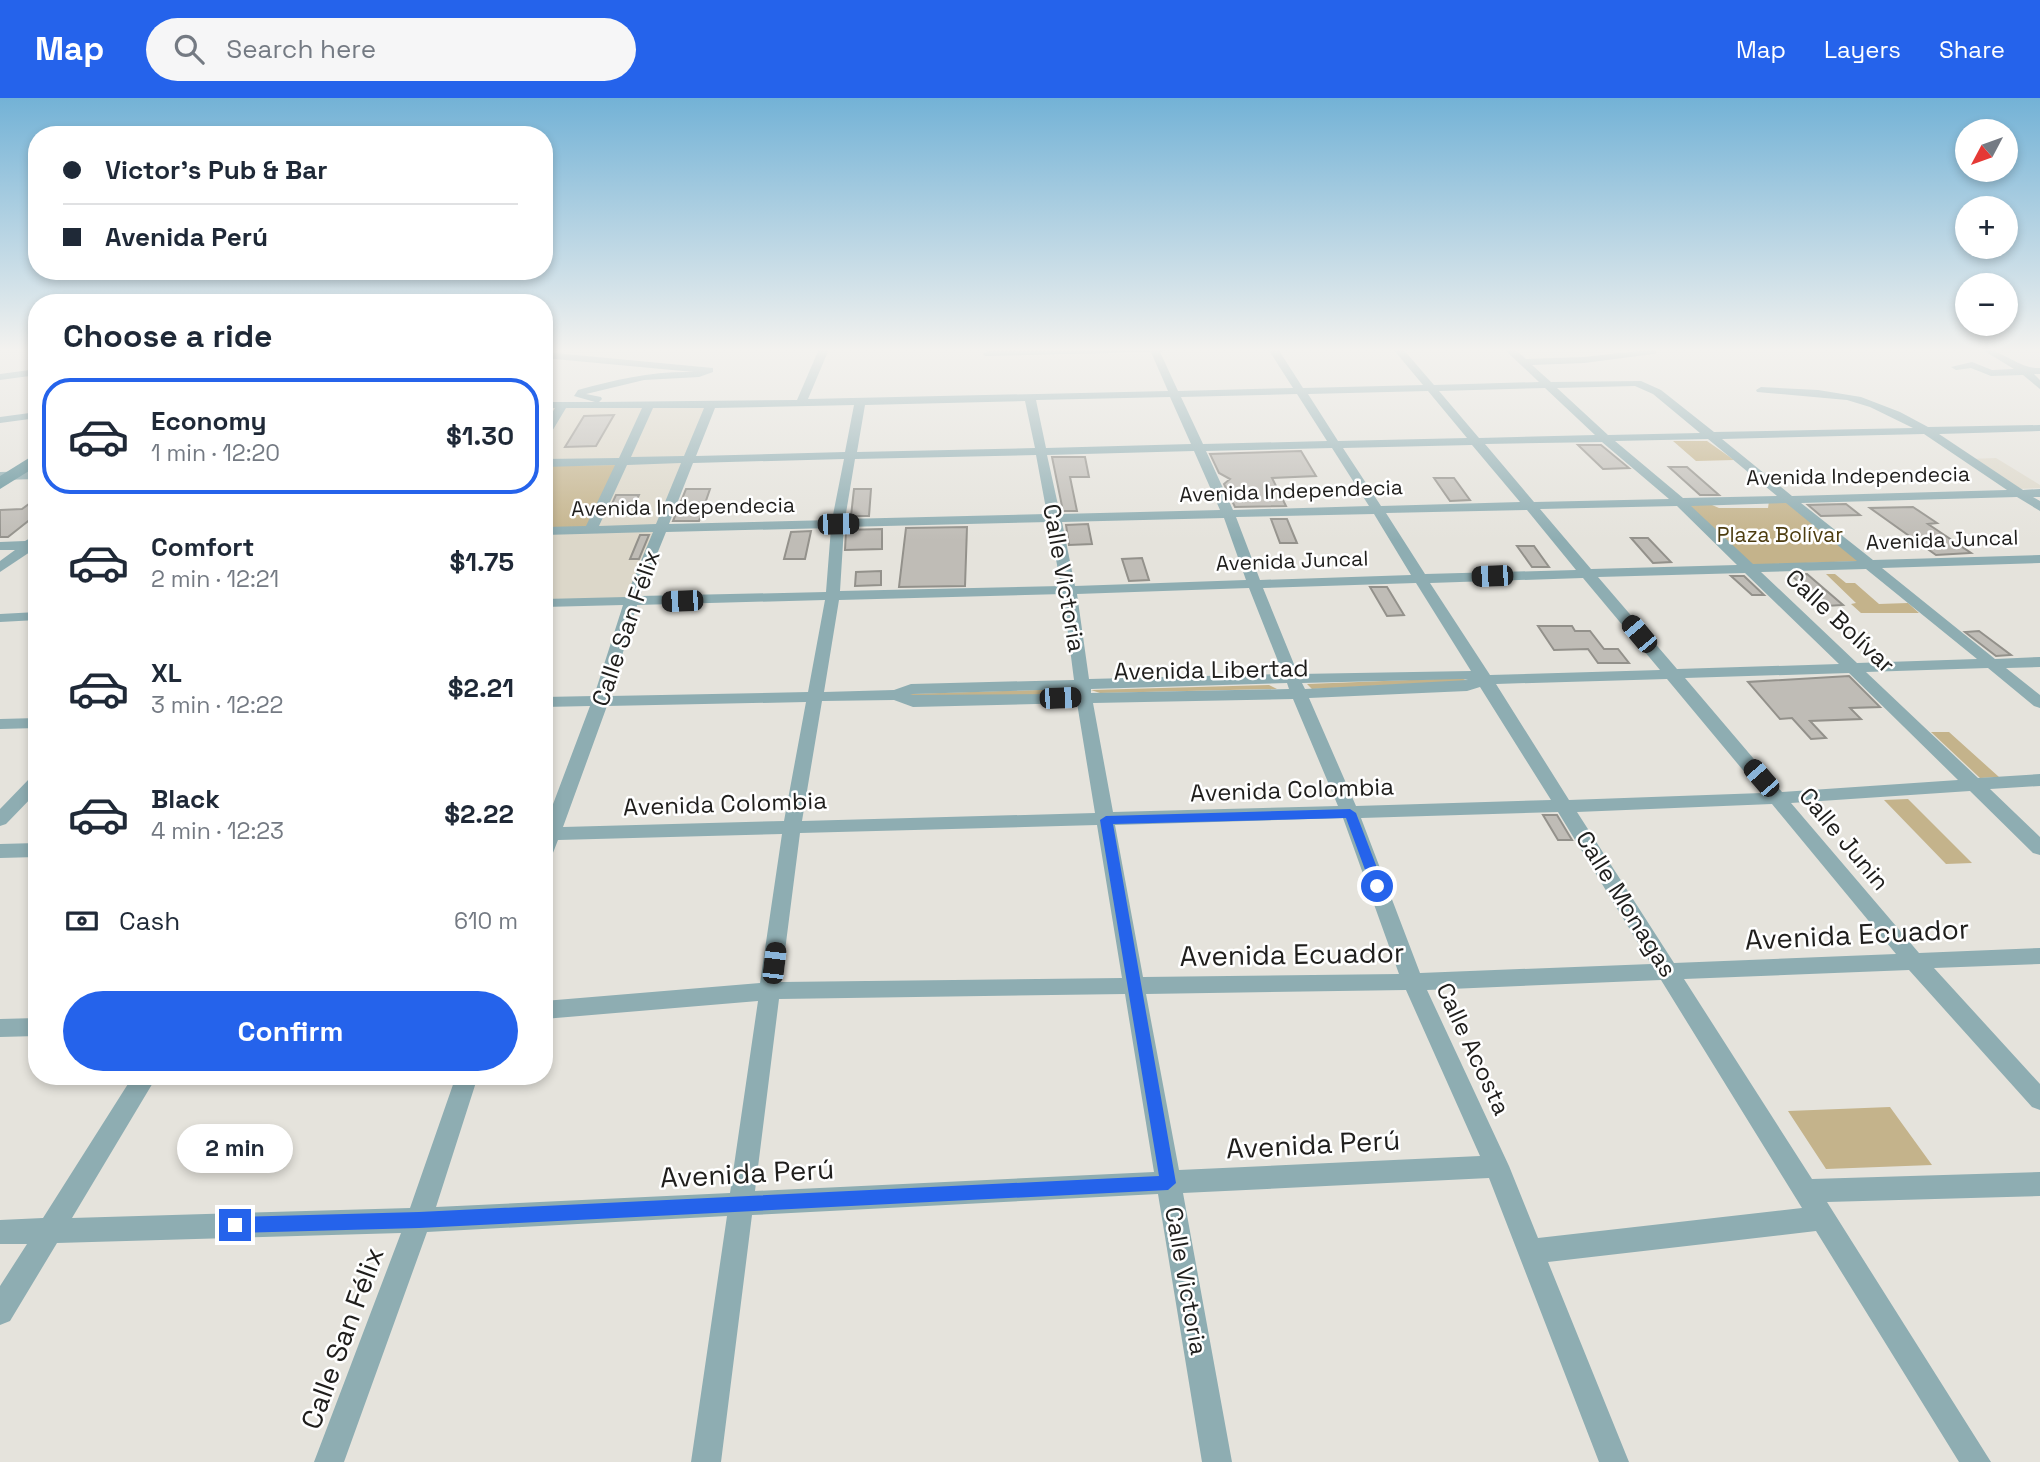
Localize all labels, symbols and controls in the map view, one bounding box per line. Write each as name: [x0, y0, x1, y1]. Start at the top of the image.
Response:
search box: [146, 18, 636, 81]
text: Map: [35, 28, 104, 70]
icon: search: [170, 30, 208, 68]
text: Search here: [226, 32, 376, 66]
text: Map: [1736, 34, 1786, 65]
text: Layers: [1824, 34, 1901, 65]
text: Share: [1939, 34, 2005, 65]
north arrow: [1955, 119, 2018, 182]
map controls: [1955, 119, 2018, 336]
text: Victor's Pub & Bar: [105, 153, 327, 187]
button: +: [1955, 196, 2018, 259]
text: Avenida Perú: [105, 220, 268, 254]
button: −: [1955, 273, 2018, 336]
text: Choose a ride: [63, 316, 273, 356]
text: Economy: [151, 404, 267, 438]
icon: car: [67, 405, 130, 468]
text: $1.30: [446, 419, 514, 453]
text: 1 min · 12:20: [151, 438, 280, 468]
street label: Avenida Independecia: [1746, 460, 1970, 491]
street label: Avenida Independecia: [1179, 473, 1403, 508]
street label: Avenida Independecia: [571, 491, 795, 522]
street label: Calle Victoria: [1036, 501, 1093, 655]
car: [817, 513, 860, 535]
park label: Plaza Bolívar: [1717, 521, 1843, 548]
street label: Avenida Juncal: [1865, 523, 2019, 556]
text: Comfort: [151, 530, 254, 564]
icon: car: [67, 531, 130, 594]
street label: Avenida Juncal: [1215, 544, 1369, 577]
text: $1.75: [450, 545, 514, 579]
street label: Calle San Félix: [584, 545, 667, 710]
street label: Calle Bolívar: [1779, 562, 1902, 679]
text: 2 min · 12:21: [151, 564, 279, 594]
car: [1471, 565, 1514, 587]
car: [661, 590, 704, 612]
car: [1618, 611, 1661, 657]
street label: Avenida Libertad: [1113, 652, 1309, 687]
text: XL: [151, 656, 182, 690]
icon: car: [67, 657, 130, 720]
text: $2.21: [448, 671, 514, 705]
car: [1039, 687, 1082, 709]
text: 3 min · 12:22: [151, 690, 283, 720]
car: [1740, 755, 1783, 801]
street label: Avenida Colombia: [1189, 770, 1395, 809]
street label: Calle Junin: [1792, 781, 1896, 897]
text: Black: [151, 782, 220, 816]
icon: car: [67, 783, 130, 846]
street label: Avenida Colombia: [622, 784, 828, 823]
text: $2.22: [444, 797, 514, 831]
text: 4 min · 12:23: [151, 816, 284, 846]
street label: Calle Monagas: [1569, 825, 1684, 983]
route start: [1361, 870, 1393, 902]
icon: cash: [63, 902, 101, 940]
text: Cash: [119, 904, 180, 938]
text: 610 m: [454, 906, 518, 936]
street label: Avenida Ecuador: [1744, 910, 1970, 958]
street label: Avenida Ecuador: [1179, 934, 1405, 974]
car: [762, 941, 787, 985]
street label: Calle Acosta: [1429, 978, 1518, 1120]
button: Confirm: [63, 991, 518, 1071]
street label: Avenida Perú: [1225, 1121, 1401, 1167]
callout: 2 min: [177, 1124, 293, 1172]
text: 2 min: [205, 1133, 265, 1163]
street label: Avenida Perú: [659, 1150, 835, 1196]
street label: Calle Victoria: [1158, 1204, 1215, 1358]
route end: [219, 1209, 251, 1241]
street label: Calle San Félix: [292, 1242, 392, 1434]

